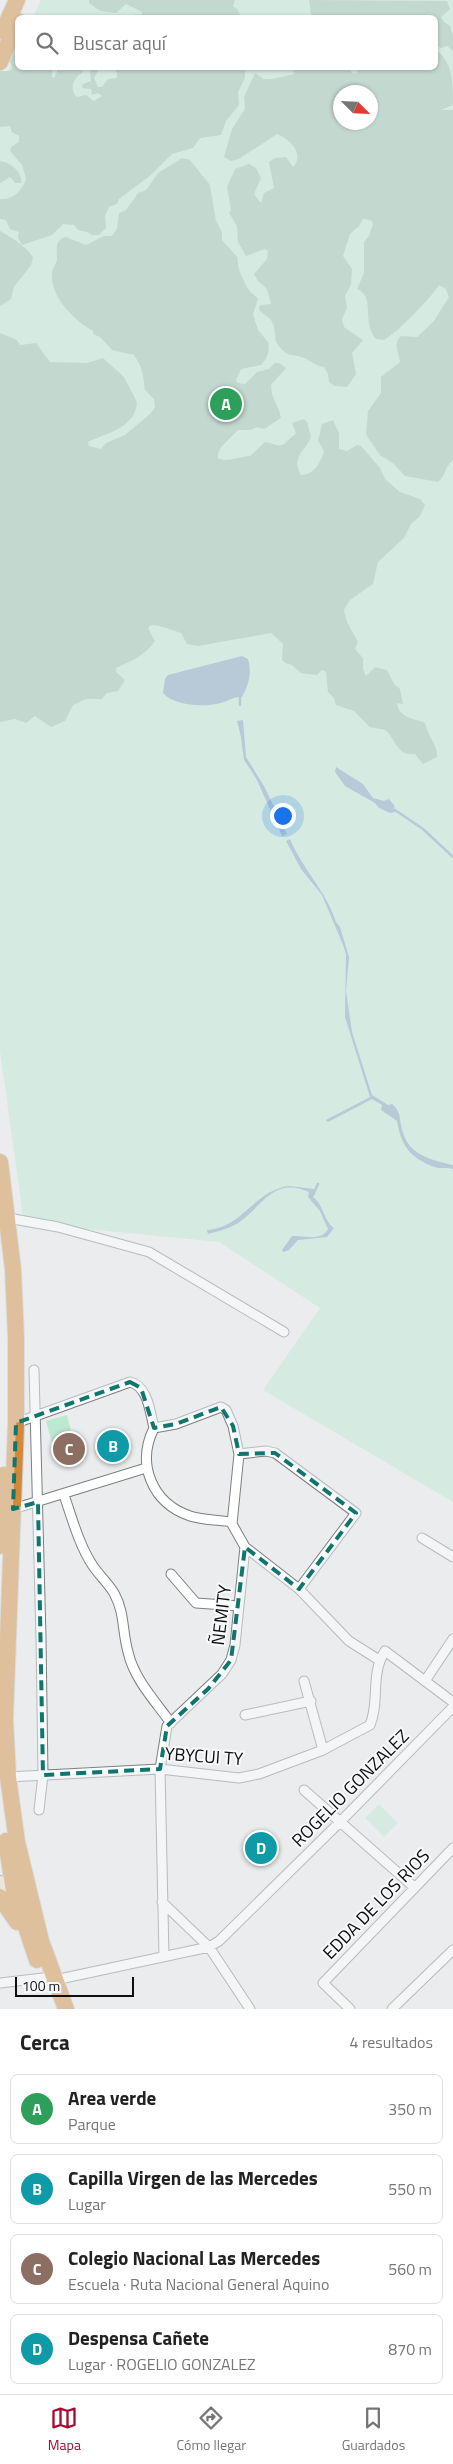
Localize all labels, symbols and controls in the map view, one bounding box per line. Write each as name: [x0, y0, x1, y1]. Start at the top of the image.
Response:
search box: [15, 15, 438, 70]
text: Buscar aquí: [73, 28, 166, 57]
icon: search: [33, 29, 61, 57]
north arrow: [333, 85, 378, 130]
pin: A: [210, 385, 242, 423]
your location: [270, 803, 296, 829]
pin: B: [97, 1427, 129, 1465]
pin: C: [53, 1430, 85, 1468]
street label: ÑEMITY: [204, 1583, 238, 1647]
street label: ROGELIO GONZALEZ: [285, 1723, 415, 1853]
street label: YBYCUI TY: [164, 1740, 244, 1772]
pin: D: [245, 1829, 277, 1867]
street label: EDDA DE LOS RIOS: [316, 1843, 436, 1965]
scale bar: [15, 1974, 134, 1997]
text: 100 m: [22, 1975, 60, 1996]
text: Cerca: [20, 2026, 70, 2058]
text: 4 resultados: [349, 2030, 433, 2054]
text: Area verde: [68, 2083, 156, 2112]
text: A: [32, 2097, 42, 2121]
text: 350 m: [388, 2097, 432, 2121]
text: Parque: [68, 2112, 116, 2136]
text: Capilla Virgen de las Mercedes: [68, 2163, 318, 2192]
text: B: [32, 2177, 42, 2201]
text: 550 m: [388, 2177, 432, 2201]
text: Lugar: [68, 2192, 106, 2216]
text: Colegio Nacional Las Mercedes: [68, 2243, 320, 2272]
text: C: [33, 2257, 41, 2281]
text: 560 m: [388, 2257, 432, 2281]
text: Escuela · Ruta Nacional General Aquino: [68, 2272, 329, 2296]
text: Despensa Cañete: [68, 2323, 209, 2352]
text: D: [32, 2337, 42, 2361]
text: 870 m: [388, 2337, 432, 2361]
text: Lugar · ROGELIO GONZALEZ: [68, 2352, 256, 2376]
tab: Mapa: [48, 2404, 81, 2455]
tab: Cómo llegar: [177, 2404, 246, 2455]
tab: Guardados: [342, 2404, 405, 2455]

